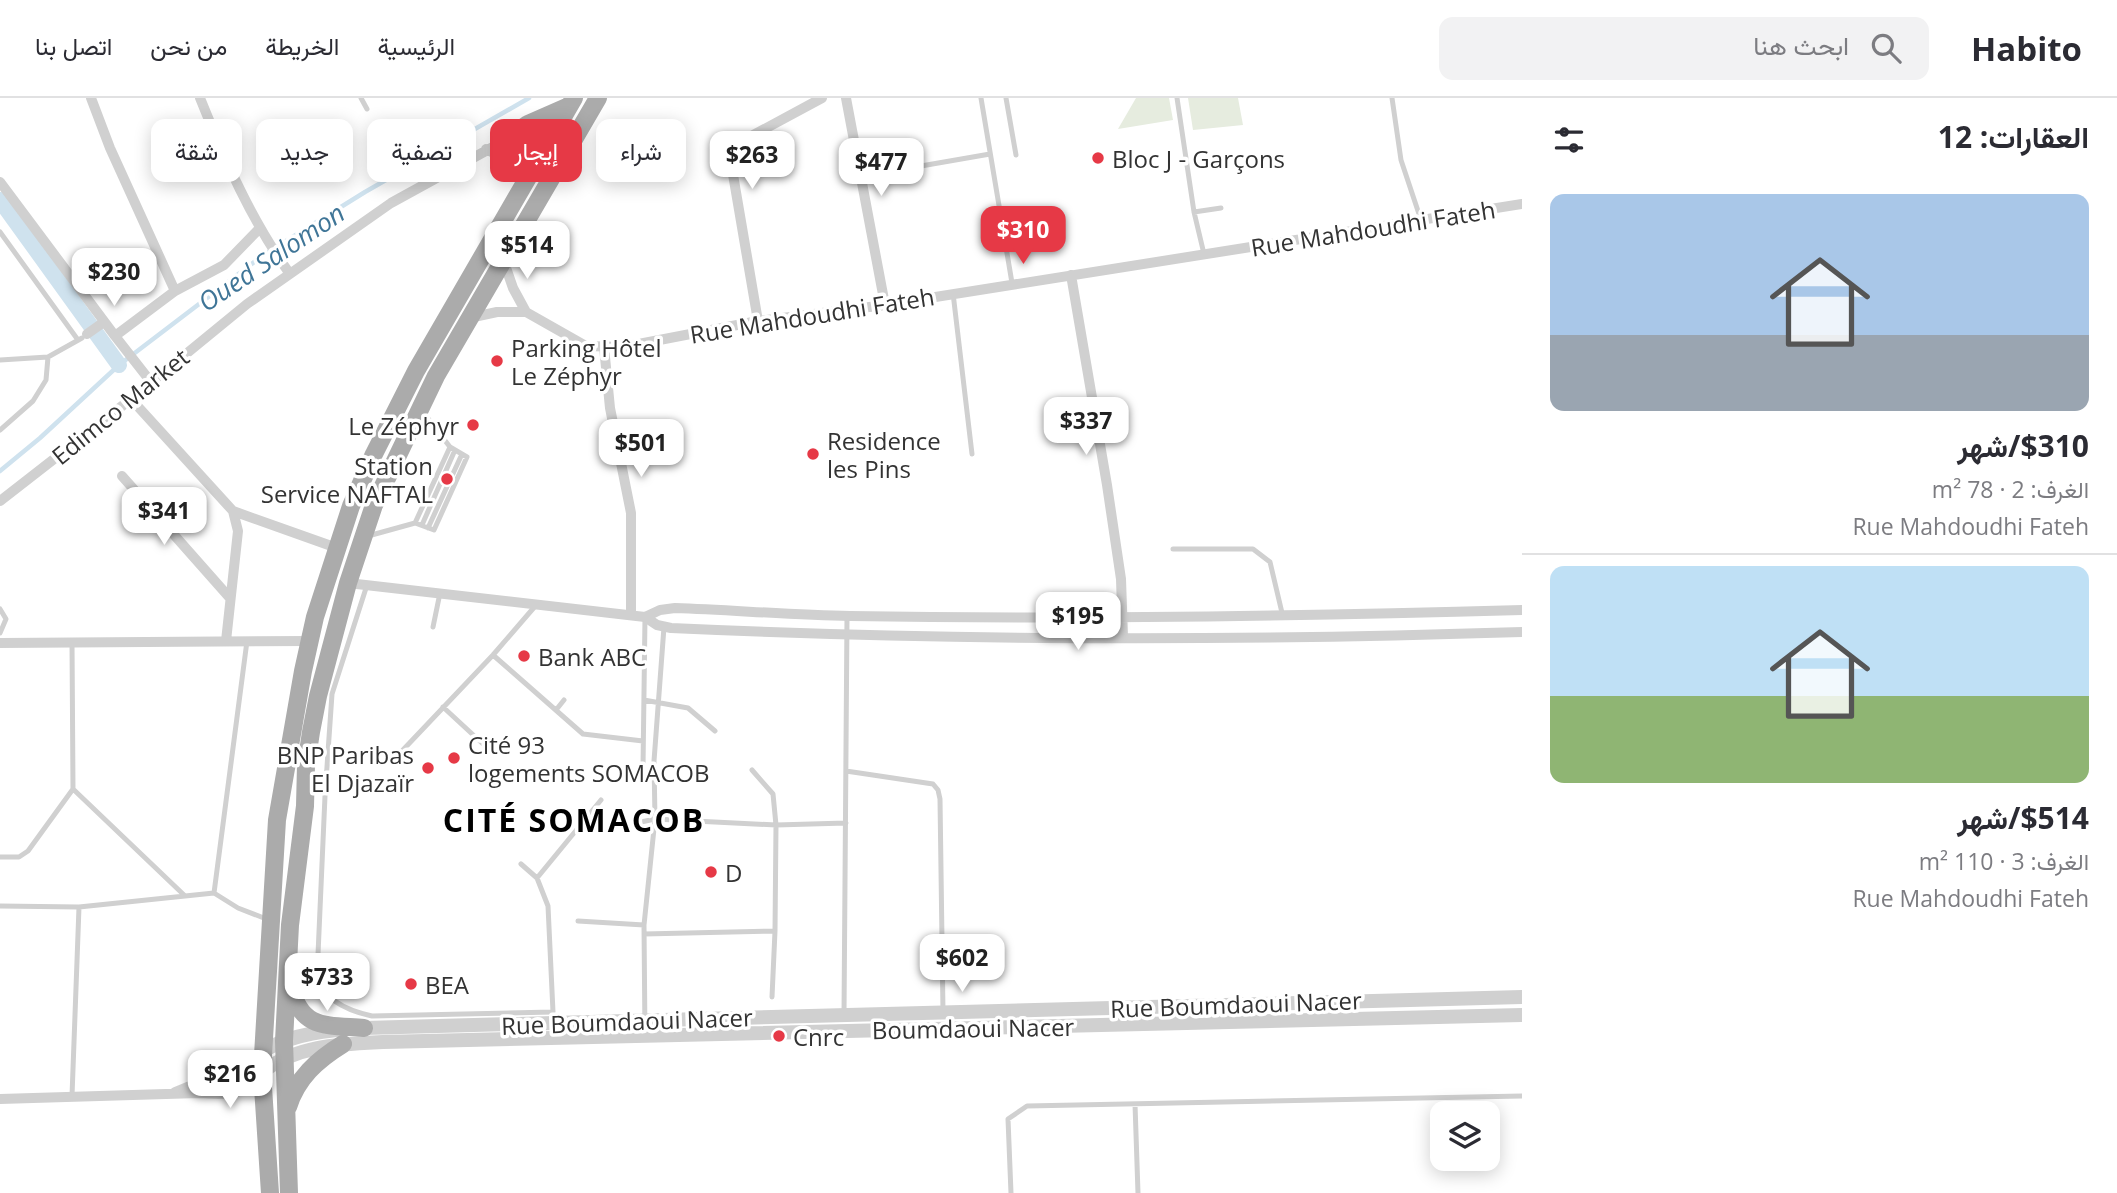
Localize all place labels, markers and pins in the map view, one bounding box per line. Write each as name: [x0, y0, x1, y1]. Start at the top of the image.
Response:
pin: $263: [711, 132, 793, 191]
pin: $477: [840, 139, 922, 198]
place label: Bloc J - Garçons: [1112, 142, 1285, 175]
marker: Bloc J - Garçons: [1090, 150, 1106, 166]
pin: $310: [982, 206, 1064, 266]
pin: $514: [486, 222, 568, 281]
pin: $230: [73, 248, 155, 308]
place label: Parking Hôtel Le Zéphyr: [511, 331, 661, 392]
marker: Parking Hôtel Le Zéphyr: [489, 353, 505, 369]
pin: $337: [1045, 398, 1127, 457]
place label: Le Zéphyr: [348, 409, 459, 442]
marker: Le Zéphyr: [465, 417, 481, 433]
pin: $501: [600, 420, 682, 479]
place label: Residence les Pins: [827, 424, 941, 485]
marker: Residence les Pins: [805, 446, 821, 462]
place label: Station Service NAFTAL: [261, 449, 433, 510]
marker: Station Service NAFTAL: [439, 471, 455, 487]
pin: $341: [123, 488, 205, 547]
pin: $195: [1037, 592, 1119, 652]
place label: Bank ABC: [538, 640, 646, 673]
marker: Bank ABC: [516, 648, 532, 664]
place label: Cité 93 logements SOMACOB: [468, 728, 710, 789]
place label: BNP Paribas El Djazaïr: [277, 738, 414, 799]
marker: Cité 93 logements SOMACOB: [446, 750, 462, 766]
marker: BNP Paribas El Djazaïr: [420, 760, 436, 776]
place label: D: [725, 856, 742, 889]
marker: D: [703, 864, 719, 880]
pin: $602: [921, 934, 1003, 994]
pin: $733: [286, 954, 368, 1013]
place label: BEA: [425, 968, 470, 1001]
marker: BEA: [403, 976, 419, 992]
place label: Cnrc: [793, 1020, 844, 1053]
marker: Cnrc: [771, 1028, 787, 1044]
pin: $216: [189, 1051, 271, 1110]

